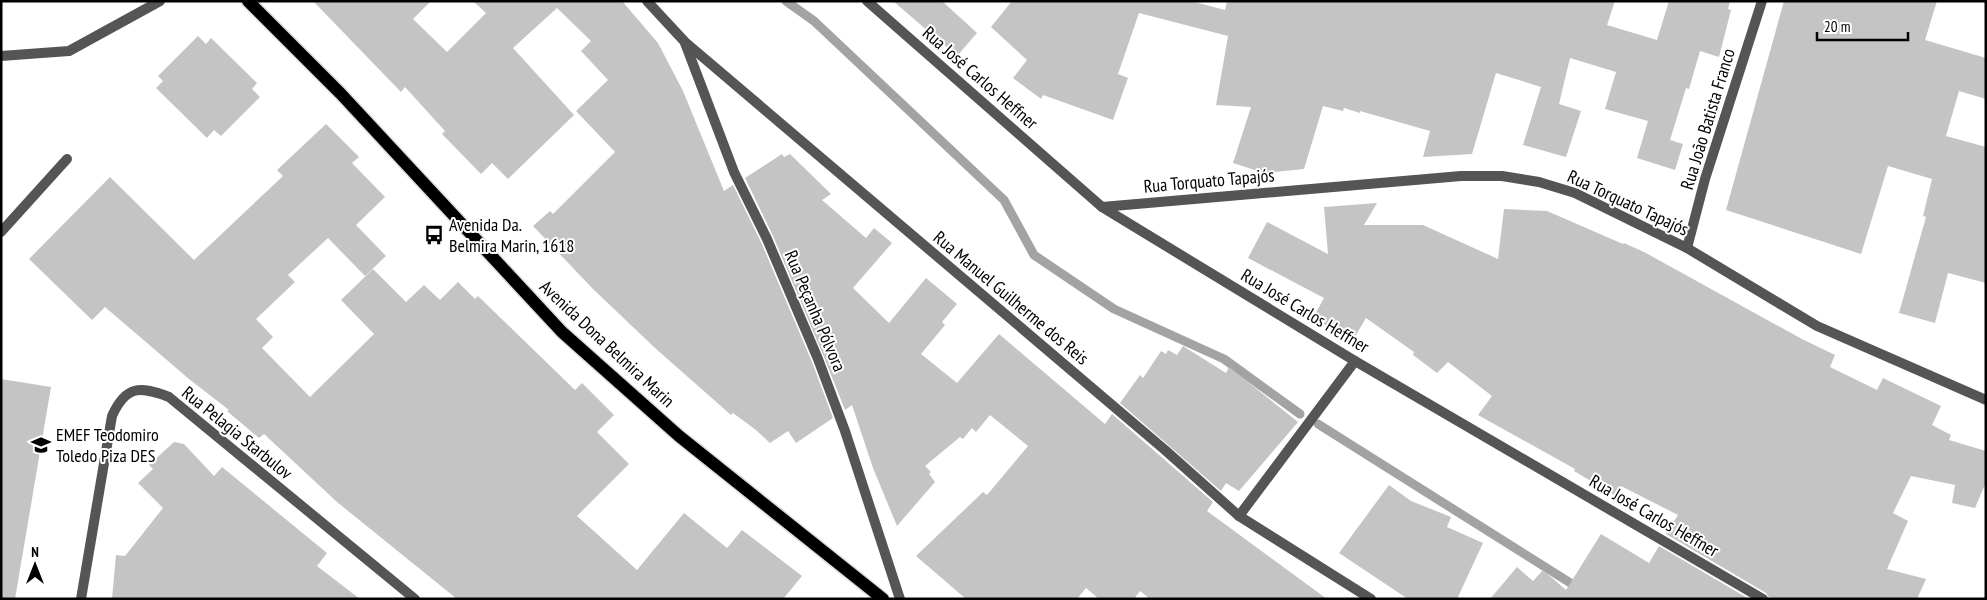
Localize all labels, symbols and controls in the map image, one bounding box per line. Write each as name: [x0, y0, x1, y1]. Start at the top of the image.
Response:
scale bar: [1817, 10, 1908, 42]
text: 20 m: [1824, 17, 1850, 36]
street label: Rua José Carlos Heffner: [918, 21, 1043, 134]
street label: Rua João Batista Franco: [1675, 45, 1740, 192]
street label: Rua Torquato Tapajós: [1143, 163, 1275, 198]
street label: Rua Torquato Tapajós: [1564, 164, 1692, 241]
place label: Avenida Da. Belmira Marin, 1618: [449, 213, 574, 257]
bus stop icon: Avenida Da. Belmira Marin, 1618: [423, 224, 445, 246]
street label: Rua Manuel Guilherme dos Reis: [929, 226, 1094, 369]
street label: Rua Peçanha Pólvora: [780, 247, 851, 375]
street label: Rua José Carlos Heffner: [1237, 263, 1374, 358]
street label: Avenida Dona Belmira Marin: [535, 275, 680, 412]
street label: Rua Pelagia Starbulov: [177, 381, 297, 484]
place label: EMEF Teodomiro Toledo Piza DES: [56, 423, 159, 467]
school or university icon: EMEF Teodomiro Toledo Piza DES: [30, 434, 52, 456]
street label: Rua José Carlos Heffner: [1585, 469, 1723, 562]
north arrow: [10, 540, 60, 590]
text: N: [31, 543, 39, 561]

